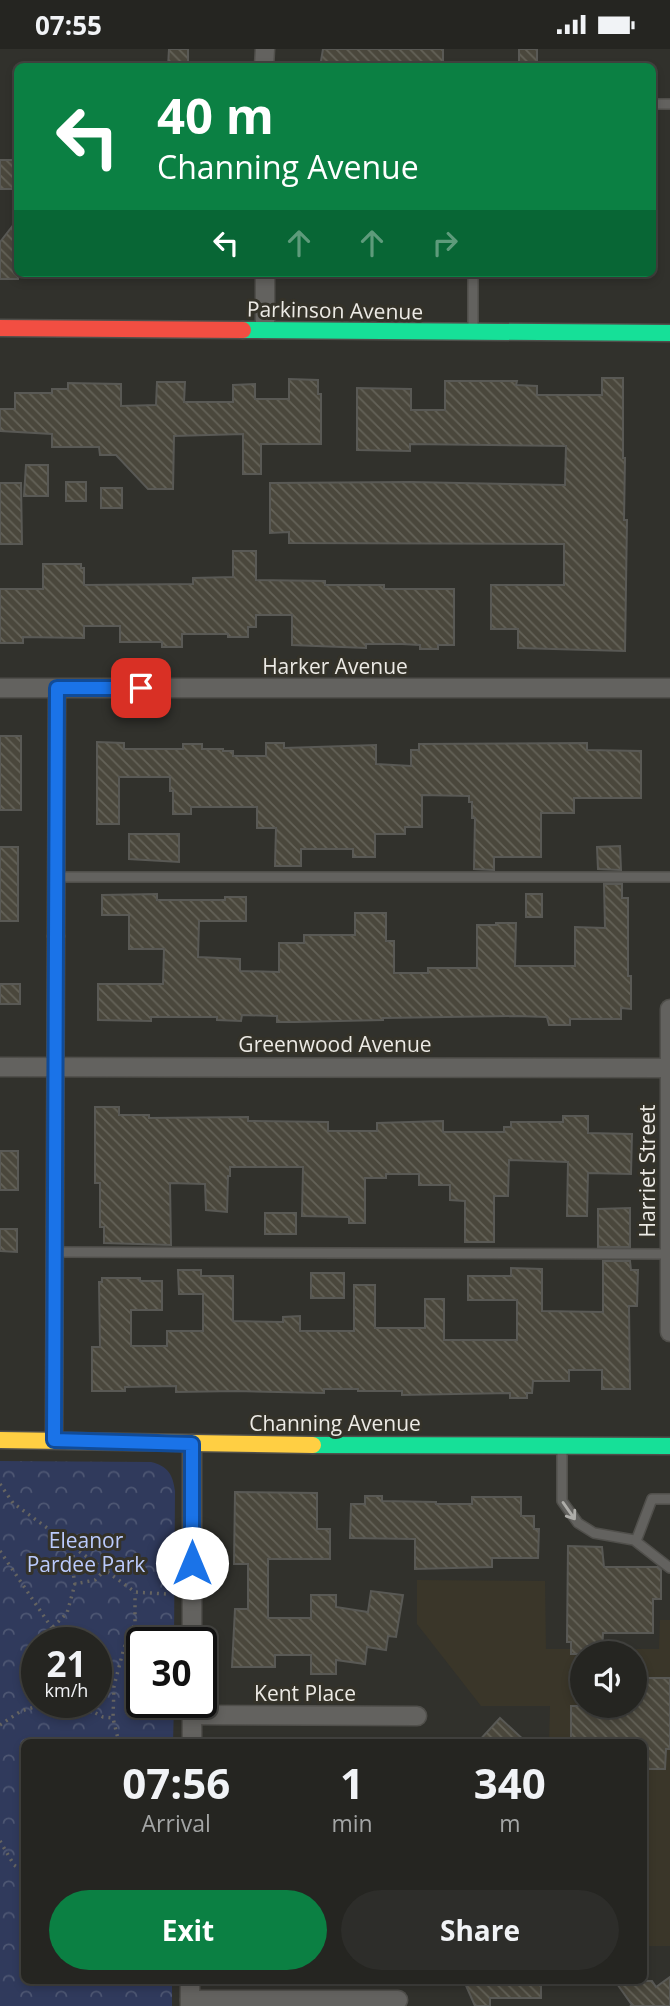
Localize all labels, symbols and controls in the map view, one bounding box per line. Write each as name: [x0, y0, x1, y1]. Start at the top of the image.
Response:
text: 07:55: [35, 7, 102, 43]
text: 40 m: [157, 82, 274, 148]
icon: left: [42, 91, 133, 182]
text: Channing Avenue: [157, 145, 419, 188]
icon: left: [207, 224, 245, 262]
icon: ahead: [280, 224, 318, 262]
icon: ahead: [353, 224, 391, 262]
icon: right: [426, 224, 464, 262]
street label: Parkinson Avenue: [247, 294, 423, 326]
street label: Harker Avenue: [262, 652, 408, 680]
pin: [111, 658, 171, 718]
icon: arrive: [122, 669, 160, 707]
street label: Greenwood Avenue: [238, 1030, 432, 1058]
street label: Harriet Street: [633, 1104, 661, 1238]
street label: Channing Avenue: [249, 1409, 421, 1437]
one-way arrow: [562, 1501, 576, 1520]
park label: Eleanor Pardee Park: [27, 1526, 145, 1578]
position arrow: [155, 1526, 229, 1600]
speed limit sign: 30: [126, 1627, 217, 1718]
text: 21: [46, 1640, 87, 1687]
map controls: [570, 1641, 647, 1718]
button: sound: [570, 1641, 647, 1718]
text: km/h: [45, 1678, 88, 1702]
street label: Kent Place: [254, 1679, 356, 1707]
text: 07:56: [122, 1754, 230, 1811]
text: 1: [340, 1754, 364, 1811]
text: 340: [474, 1754, 546, 1811]
text: Arrival: [142, 1807, 211, 1839]
text: min: [331, 1807, 373, 1839]
text: m: [499, 1807, 520, 1839]
button: Exit: [49, 1890, 327, 1970]
button: Share: [341, 1890, 619, 1970]

